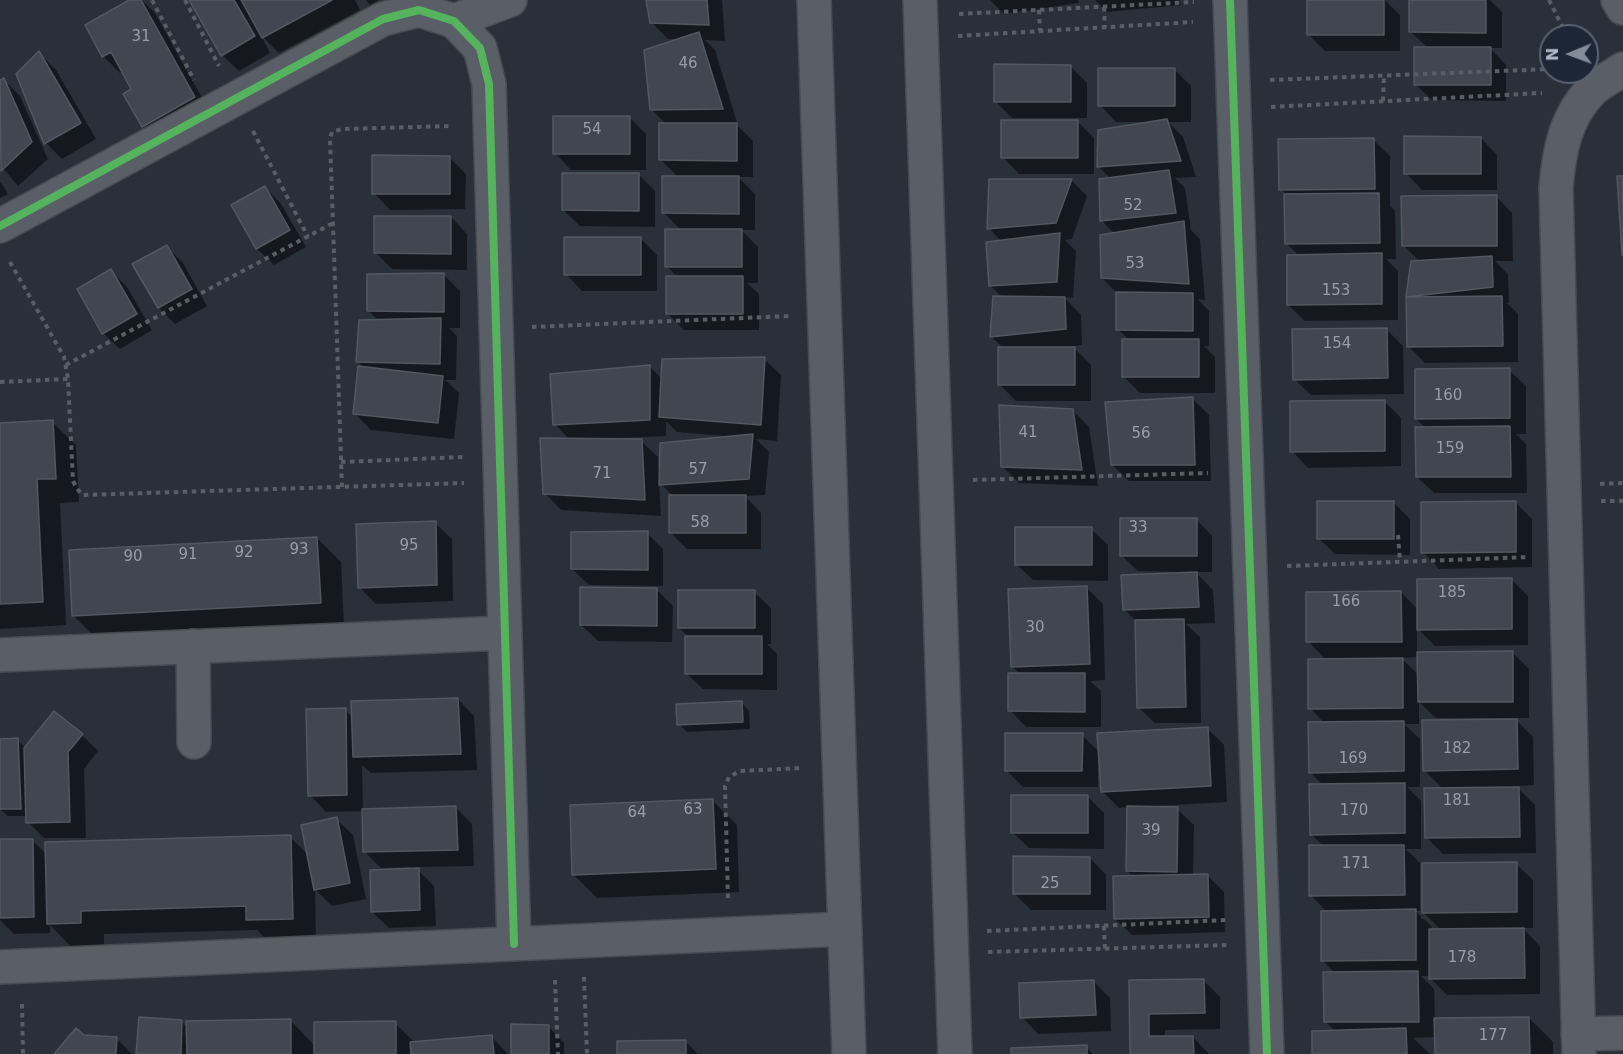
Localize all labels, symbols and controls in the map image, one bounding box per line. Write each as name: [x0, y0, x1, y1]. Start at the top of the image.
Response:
north arrow: [1539, 24, 1599, 84]
house number: 31: [131, 28, 151, 46]
text: N: [1543, 47, 1562, 61]
house number: 46: [678, 55, 698, 73]
house number: 54: [582, 121, 602, 139]
house number: 52: [1123, 197, 1143, 215]
house number: 53: [1125, 255, 1145, 273]
house number: 153: [1322, 282, 1350, 300]
house number: 154: [1323, 335, 1351, 353]
house number: 160: [1434, 387, 1462, 405]
house number: 41: [1018, 424, 1038, 442]
house number: 56: [1131, 425, 1151, 443]
house number: 159: [1436, 440, 1464, 458]
house number: 57: [688, 461, 708, 479]
house number: 71: [592, 465, 612, 483]
house number: 58: [690, 514, 710, 532]
house number: 33: [1128, 519, 1148, 537]
house number: 95: [399, 537, 419, 555]
house number: 93: [289, 541, 309, 559]
house number: 92: [234, 544, 254, 562]
house number: 91: [178, 546, 198, 564]
house number: 90: [123, 548, 143, 566]
house number: 185: [1438, 584, 1466, 602]
house number: 166: [1332, 593, 1360, 611]
house number: 30: [1025, 619, 1045, 637]
house number: 182: [1443, 740, 1471, 758]
house number: 169: [1339, 750, 1367, 768]
house number: 181: [1443, 792, 1471, 810]
house number: 63: [683, 801, 703, 819]
house number: 170: [1340, 802, 1368, 820]
house number: 64: [627, 804, 647, 822]
house number: 39: [1141, 822, 1161, 840]
house number: 171: [1342, 855, 1370, 873]
house number: 25: [1040, 875, 1060, 893]
house number: 178: [1448, 949, 1476, 967]
house number: 177: [1479, 1027, 1507, 1045]

